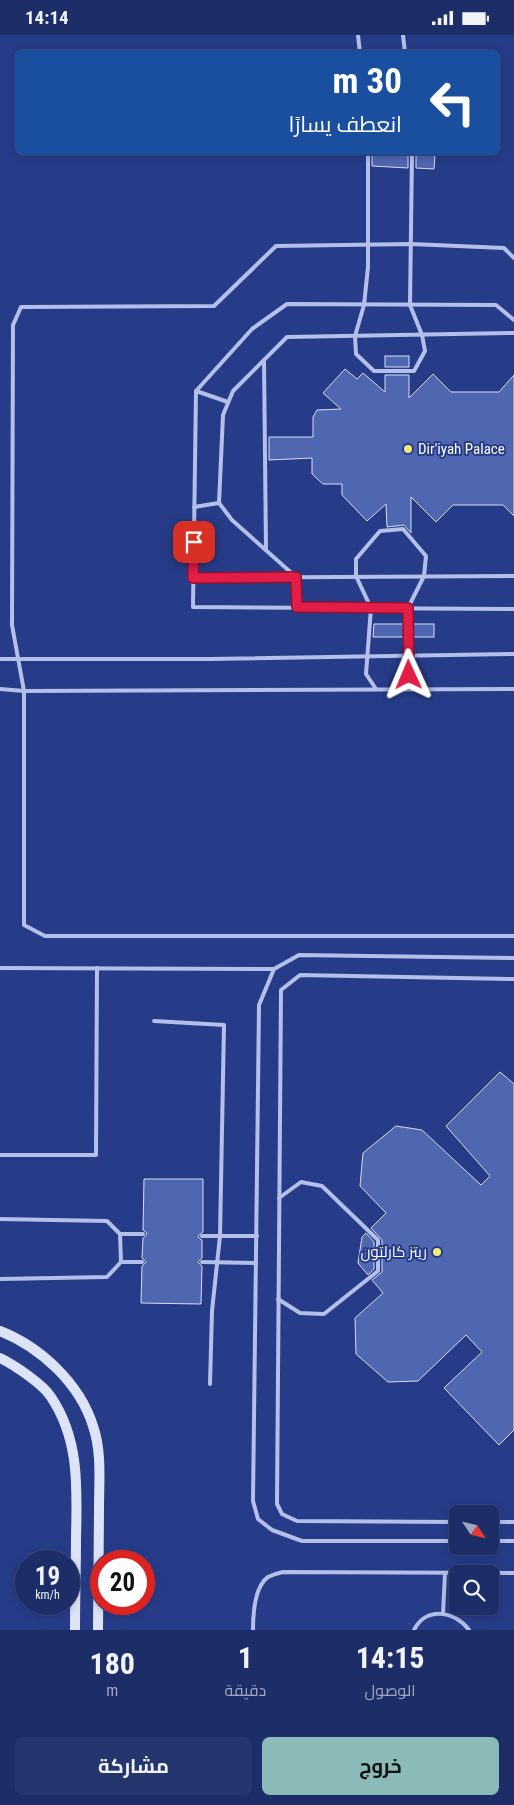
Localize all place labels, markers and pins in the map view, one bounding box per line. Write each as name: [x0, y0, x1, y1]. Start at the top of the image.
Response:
place label: Dir'iyah Palace: [418, 440, 505, 458]
marker: Dir'iyah Palace: [402, 443, 414, 455]
pin: [173, 521, 215, 563]
place label: ريتز كارلتون: [361, 1243, 427, 1262]
marker: ريتز كارلتون: [431, 1246, 443, 1258]

